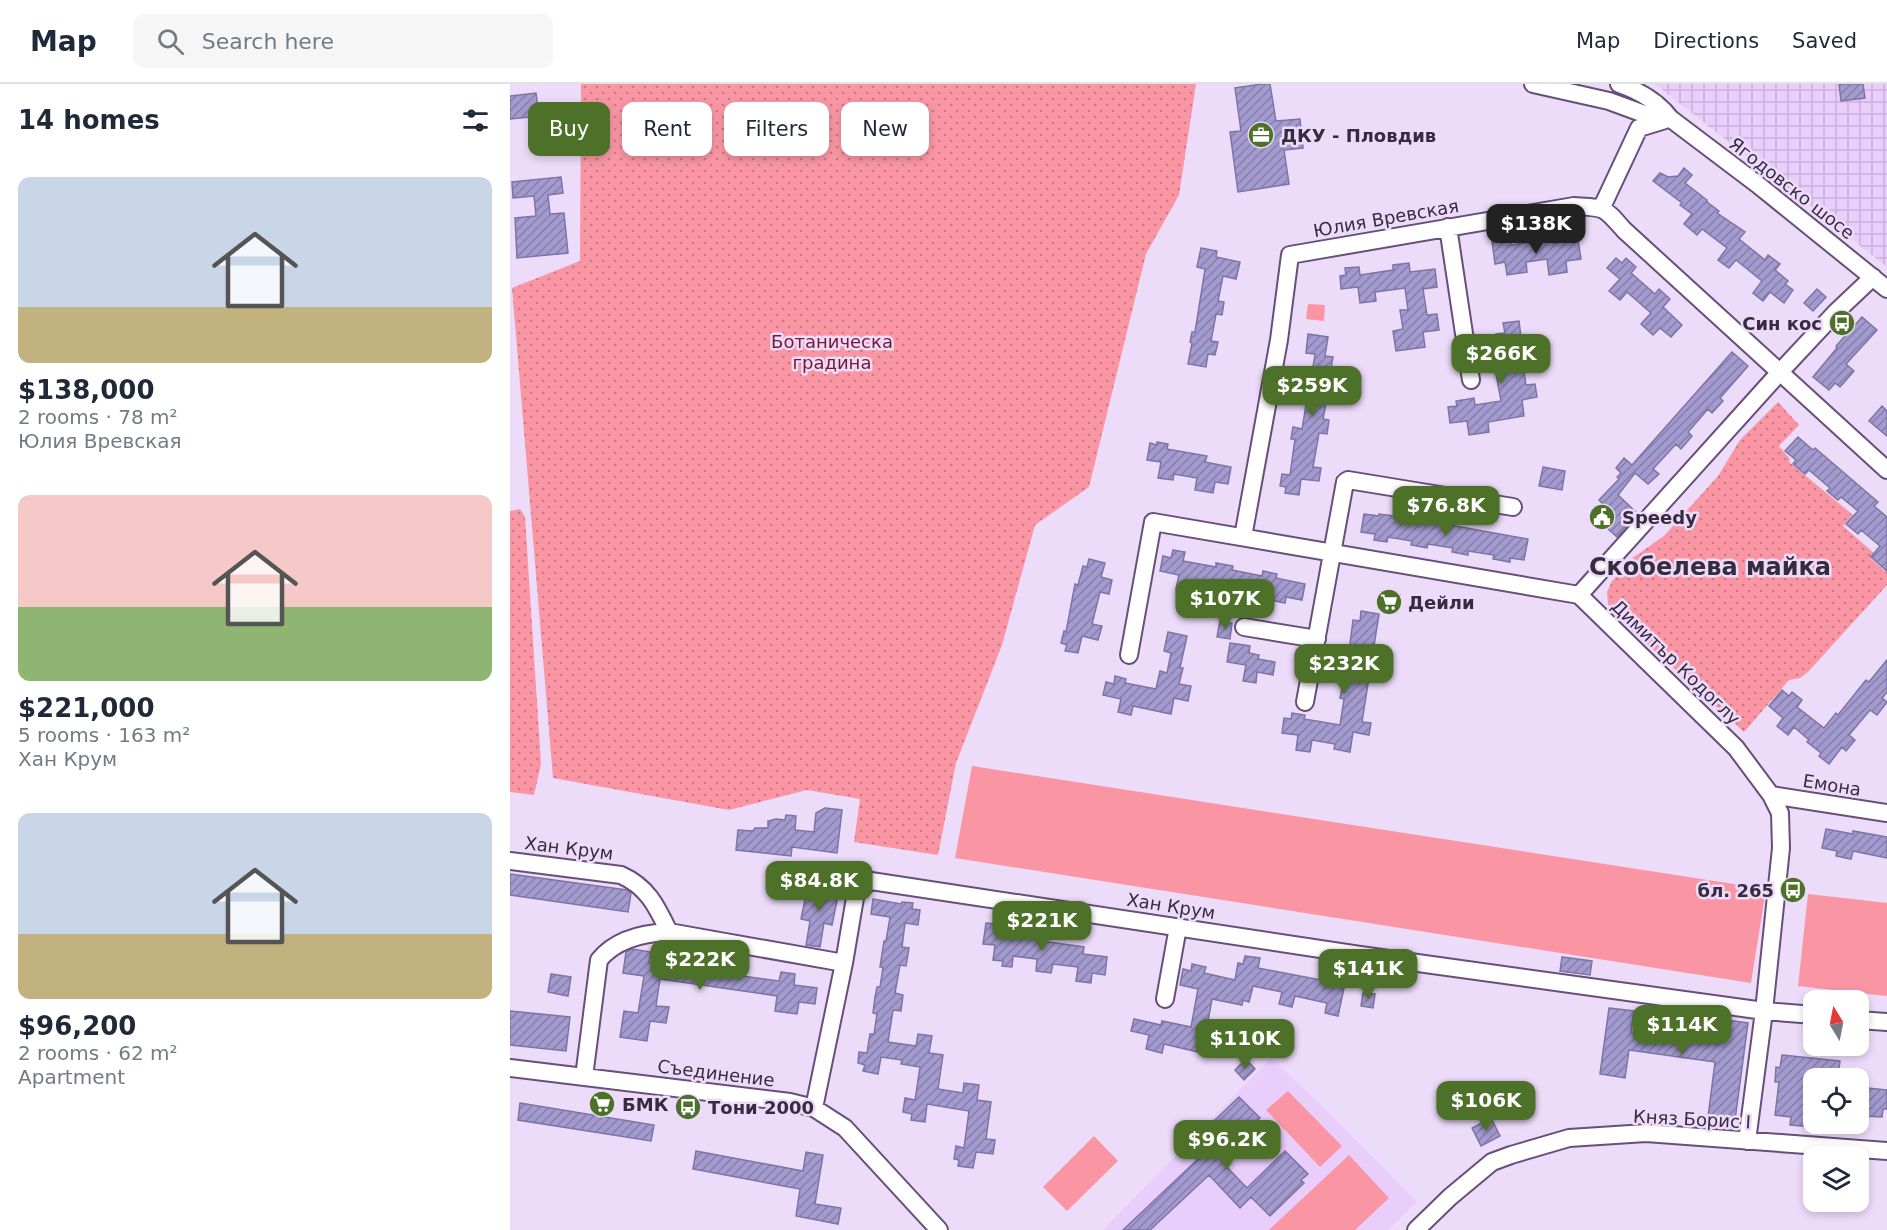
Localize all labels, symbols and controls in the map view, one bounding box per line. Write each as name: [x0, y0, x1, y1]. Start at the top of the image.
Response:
search box: [133, 14, 553, 68]
text: Map: [30, 25, 97, 58]
icon: search: [154, 25, 187, 58]
text: Search here: [202, 29, 334, 54]
text: Map: [1576, 29, 1620, 53]
text: Directions: [1653, 29, 1759, 53]
text: Saved: [1792, 29, 1857, 53]
chip: Buy: [528, 102, 610, 156]
chip: Rent: [622, 102, 712, 156]
chip: Filters: [724, 102, 829, 156]
chip: New: [841, 102, 929, 156]
icon: filters: [459, 104, 492, 137]
text: 14 homes: [18, 105, 160, 135]
office icon: ДКУ - Пловдив: [1246, 120, 1276, 150]
place label: ДКУ - Пловдив: [1281, 125, 1436, 146]
street label: Ягодовско шосе: [1725, 133, 1859, 243]
street label: Юлия Вревская: [1312, 195, 1460, 241]
pin: $138K: [1494, 204, 1578, 255]
text: $138K: [1500, 211, 1572, 235]
icon: home: [201, 216, 309, 324]
bus stop icon: Син кос: [1827, 308, 1857, 338]
place label: Син кос: [1742, 313, 1822, 334]
park label: Ботаническа градина: [771, 331, 893, 373]
pin: $266K: [1459, 334, 1543, 385]
text: $266K: [1465, 341, 1537, 365]
pin: $259K: [1270, 366, 1354, 417]
text: $259K: [1276, 373, 1348, 397]
text: $138,000: [18, 375, 155, 405]
text: 2 rooms · 78 m²: [18, 405, 178, 429]
text: Юлия Вревская: [18, 429, 182, 453]
pin: $76.8K: [1397, 486, 1495, 537]
text: $76.8K: [1407, 493, 1485, 517]
public building icon: Speedy: [1587, 502, 1617, 532]
place label: Speedy: [1622, 507, 1697, 528]
icon: home: [201, 534, 309, 642]
district label: Скобелева майка: [1589, 553, 1831, 581]
pin: $107K: [1183, 579, 1267, 630]
text: $107K: [1189, 586, 1261, 610]
supermarket icon: Дейли: [1374, 587, 1404, 617]
place label: Дейли: [1408, 592, 1475, 613]
street label: Димитър Кодоглу: [1607, 595, 1745, 729]
pin: $232K: [1302, 644, 1386, 695]
text: $232K: [1308, 651, 1380, 675]
text: $221,000: [18, 693, 155, 723]
text: 5 rooms · 163 m²: [18, 723, 190, 747]
text: Хан Крум: [18, 747, 117, 771]
street label: Емона: [1801, 770, 1863, 800]
street label: Хан Крум: [523, 832, 615, 864]
icon: home: [201, 852, 309, 960]
pin: $84.8K: [770, 861, 868, 912]
text: $84.8K: [780, 868, 858, 892]
bus stop icon: бл. 265: [1778, 875, 1808, 905]
place label: бл. 265: [1698, 880, 1774, 901]
street label: Хан Крум: [1125, 889, 1217, 923]
pin: $221K: [1000, 901, 1084, 952]
text: $221K: [1006, 908, 1078, 932]
pin: $222K: [658, 940, 742, 991]
text: $222K: [664, 947, 736, 971]
pin: $141K: [1326, 949, 1410, 1000]
text: $141K: [1332, 956, 1404, 980]
north arrow: [1803, 990, 1869, 1056]
map controls: [1803, 990, 1869, 1212]
pin: $114K: [1640, 1005, 1724, 1056]
text: $96,200: [18, 1011, 136, 1041]
text: $114K: [1646, 1012, 1718, 1036]
pin: $110K: [1203, 1019, 1287, 1070]
text: $110K: [1209, 1026, 1281, 1050]
text: 2 rooms · 62 m²: [18, 1041, 178, 1065]
street label: Съединение: [656, 1055, 776, 1091]
text: Apartment: [18, 1065, 125, 1089]
button: locate: [1803, 1068, 1869, 1134]
pin: $106K: [1444, 1081, 1528, 1132]
text: $106K: [1450, 1088, 1522, 1112]
supermarket icon: БМК: [587, 1089, 617, 1119]
bus stop icon: Тони 2000: [673, 1092, 703, 1122]
place label: БМК: [622, 1094, 669, 1115]
place label: Тони 2000: [708, 1097, 814, 1118]
street label: Княз Борис I: [1632, 1105, 1752, 1133]
pin: $96.2K: [1178, 1120, 1276, 1171]
text: $96.2K: [1188, 1127, 1266, 1151]
button: layers: [1803, 1146, 1869, 1212]

